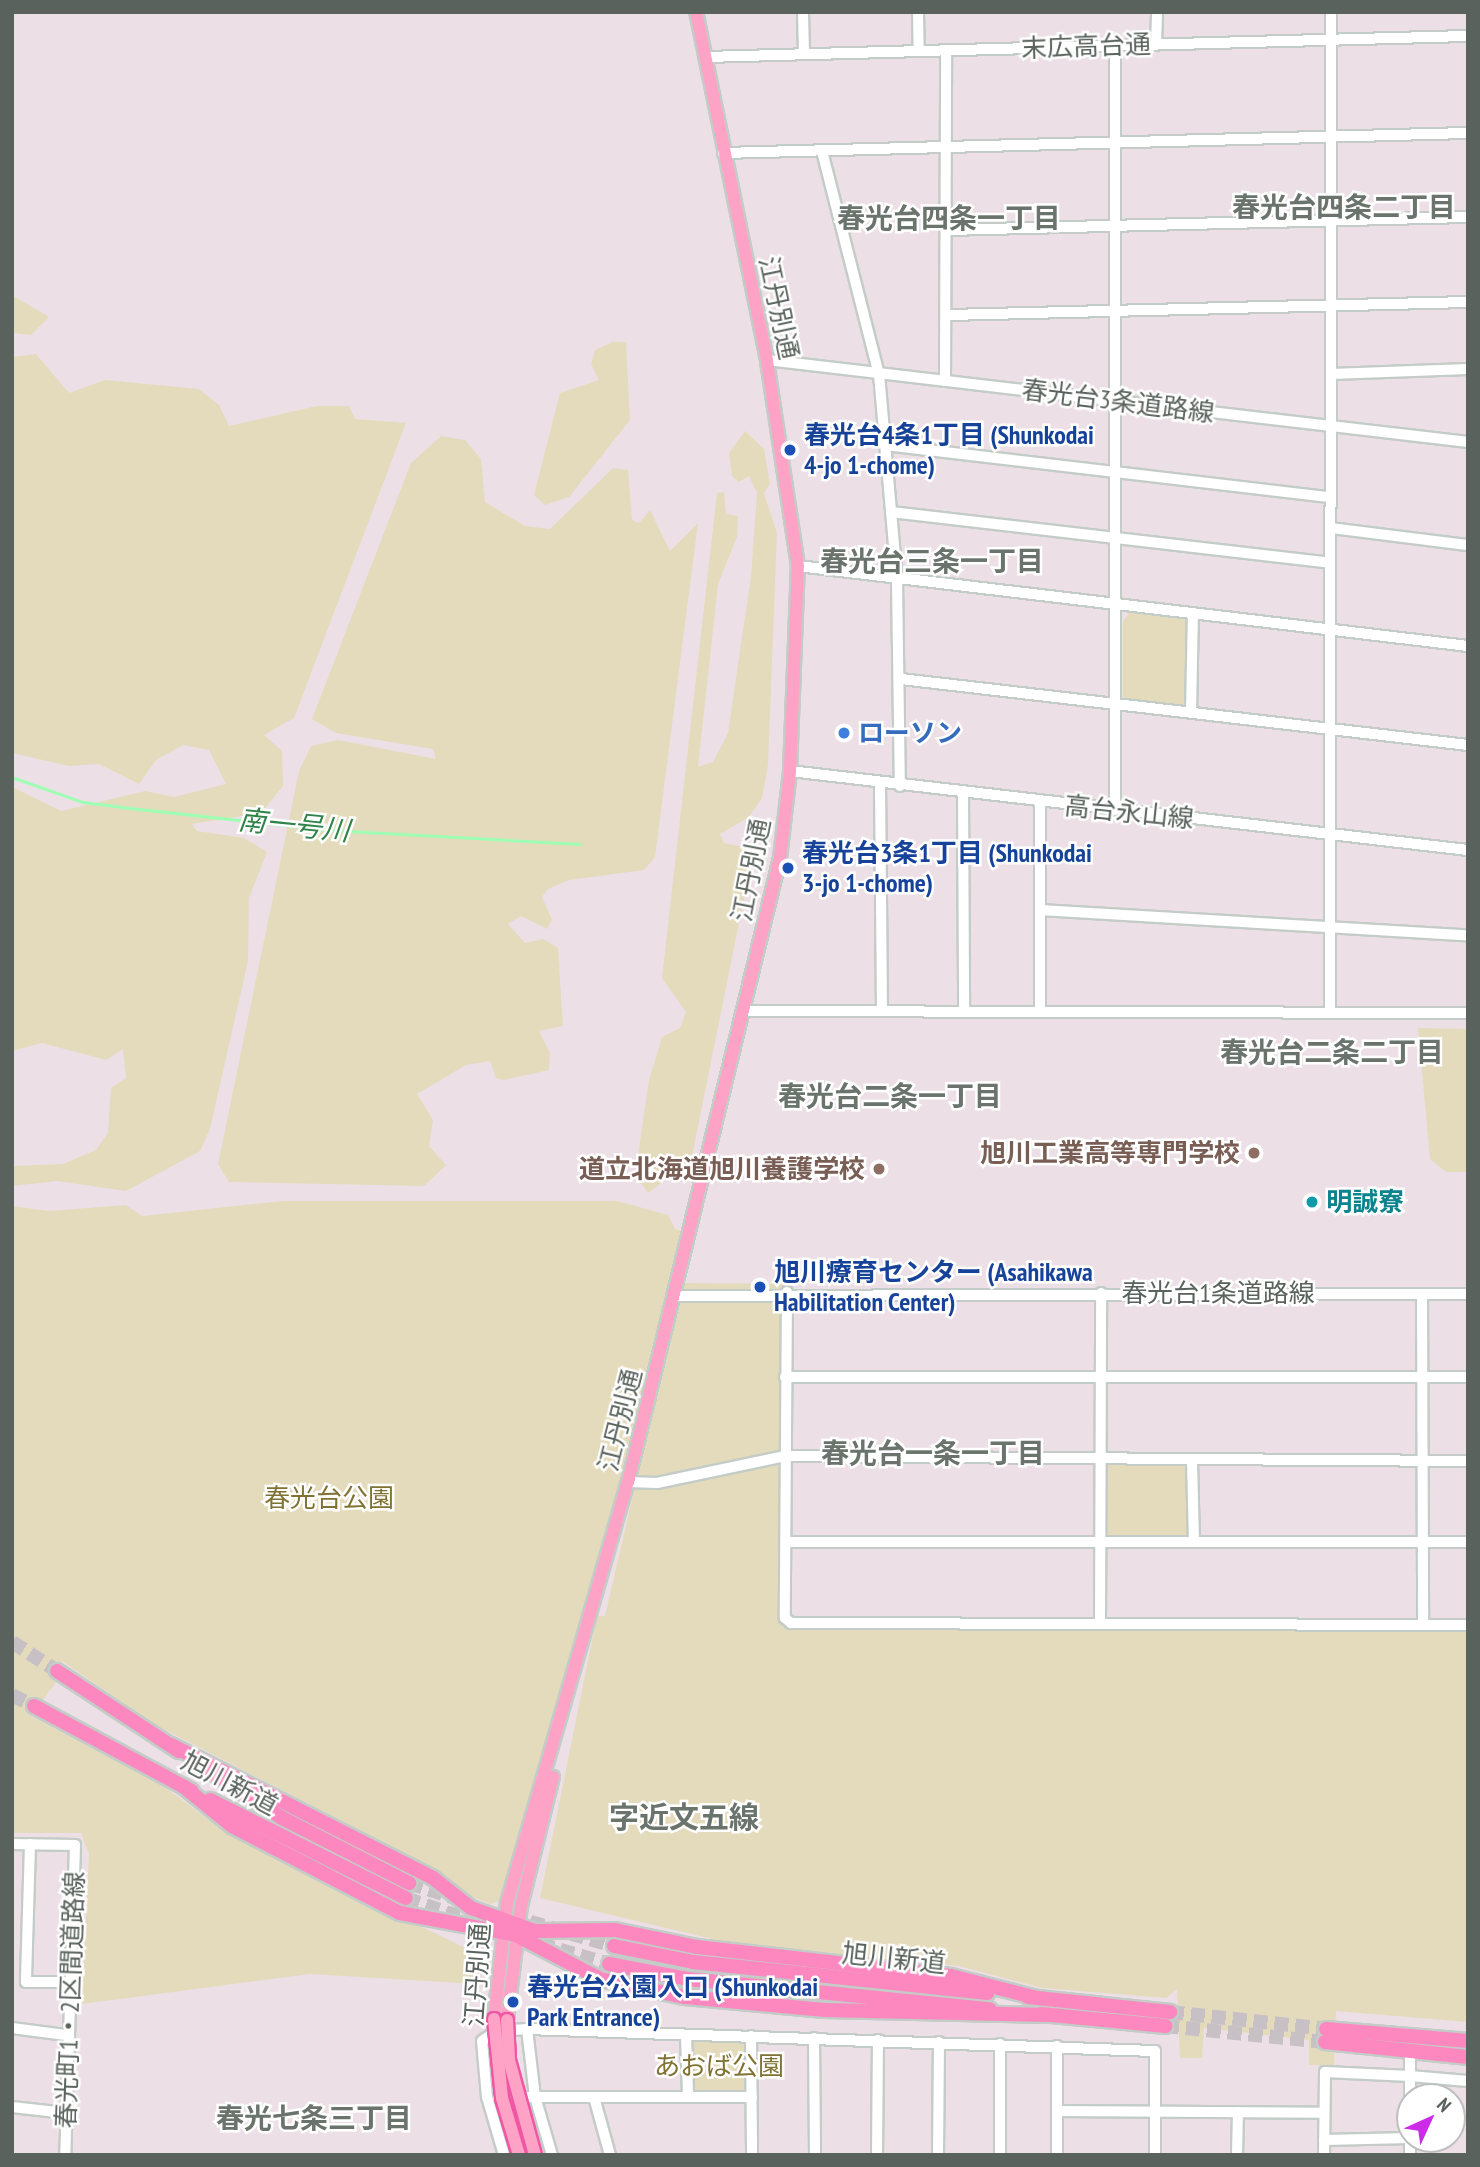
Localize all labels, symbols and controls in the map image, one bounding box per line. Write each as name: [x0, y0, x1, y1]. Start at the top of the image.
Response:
street label: 末広高台通: [1020, 28, 1152, 64]
district label: 春光台四条二丁目: [1232, 190, 1456, 224]
district label: 春光台四条一丁目: [837, 201, 1061, 235]
street label: 江丹別通: [753, 254, 805, 362]
street label: 春光台3条道路線: [1020, 374, 1216, 428]
place label: 春光台4条1丁目 (Shunkodai 4-jo 1-chome): [804, 419, 1094, 480]
marker: 春光台4条1丁目 (Shunkodai 4-jo 1-chome): [782, 442, 798, 458]
district label: 春光台三条一丁目: [820, 544, 1044, 578]
place label: ローソン: [858, 717, 962, 749]
marker: ローソン: [836, 725, 852, 741]
street label: 高台永山線: [1063, 790, 1195, 834]
water label: 南一号川: [237, 802, 351, 848]
street label: 江丹別通: [726, 816, 776, 924]
place label: 春光台3条1丁目 (Shunkodai 3-jo 1-chome): [802, 837, 1092, 898]
marker: 春光台3条1丁目 (Shunkodai 3-jo 1-chome): [780, 860, 796, 876]
district label: 春光台二条二丁目: [1220, 1035, 1444, 1069]
district label: 春光台二条一丁目: [778, 1079, 1002, 1113]
place label: 旭川工業高等専門学校: [980, 1137, 1240, 1169]
marker: 旭川工業高等専門学校: [1246, 1145, 1262, 1161]
place label: 道立北海道旭川養護学校: [579, 1153, 865, 1185]
marker: 道立北海道旭川養護学校: [871, 1161, 887, 1177]
place label: 明誠寮: [1326, 1186, 1404, 1218]
marker: 明誠寮: [1304, 1194, 1320, 1210]
place label: 旭川療育センター (Asahikawa Habilitation Center): [774, 1256, 1092, 1318]
street label: 春光台1条道路線: [1121, 1277, 1315, 1309]
marker: 旭川療育センター (Asahikawa Habilitation Center): [752, 1279, 768, 1295]
street label: 江丹別通: [592, 1366, 648, 1474]
district label: 春光台一条一丁目: [821, 1436, 1045, 1470]
park label: 春光台公園: [264, 1482, 394, 1514]
street label: 旭川新道: [177, 1745, 283, 1821]
district label: 字近文五線: [609, 1799, 759, 1835]
street label: 春光町1・2区間道路線: [50, 1871, 90, 2129]
street label: 江丹別通: [458, 1922, 496, 2028]
street label: 旭川新道: [841, 1937, 947, 1979]
place label: 春光台公園入口 (Shunkodai Park Entrance): [527, 1971, 818, 2032]
marker: 春光台公園入口 (Shunkodai Park Entrance): [505, 1994, 521, 2010]
park label: あおば公園: [654, 2050, 784, 2082]
north arrow: [1396, 2083, 1466, 2153]
text: N: [1432, 2092, 1457, 2117]
district label: 春光七条三丁目: [216, 2101, 412, 2135]

